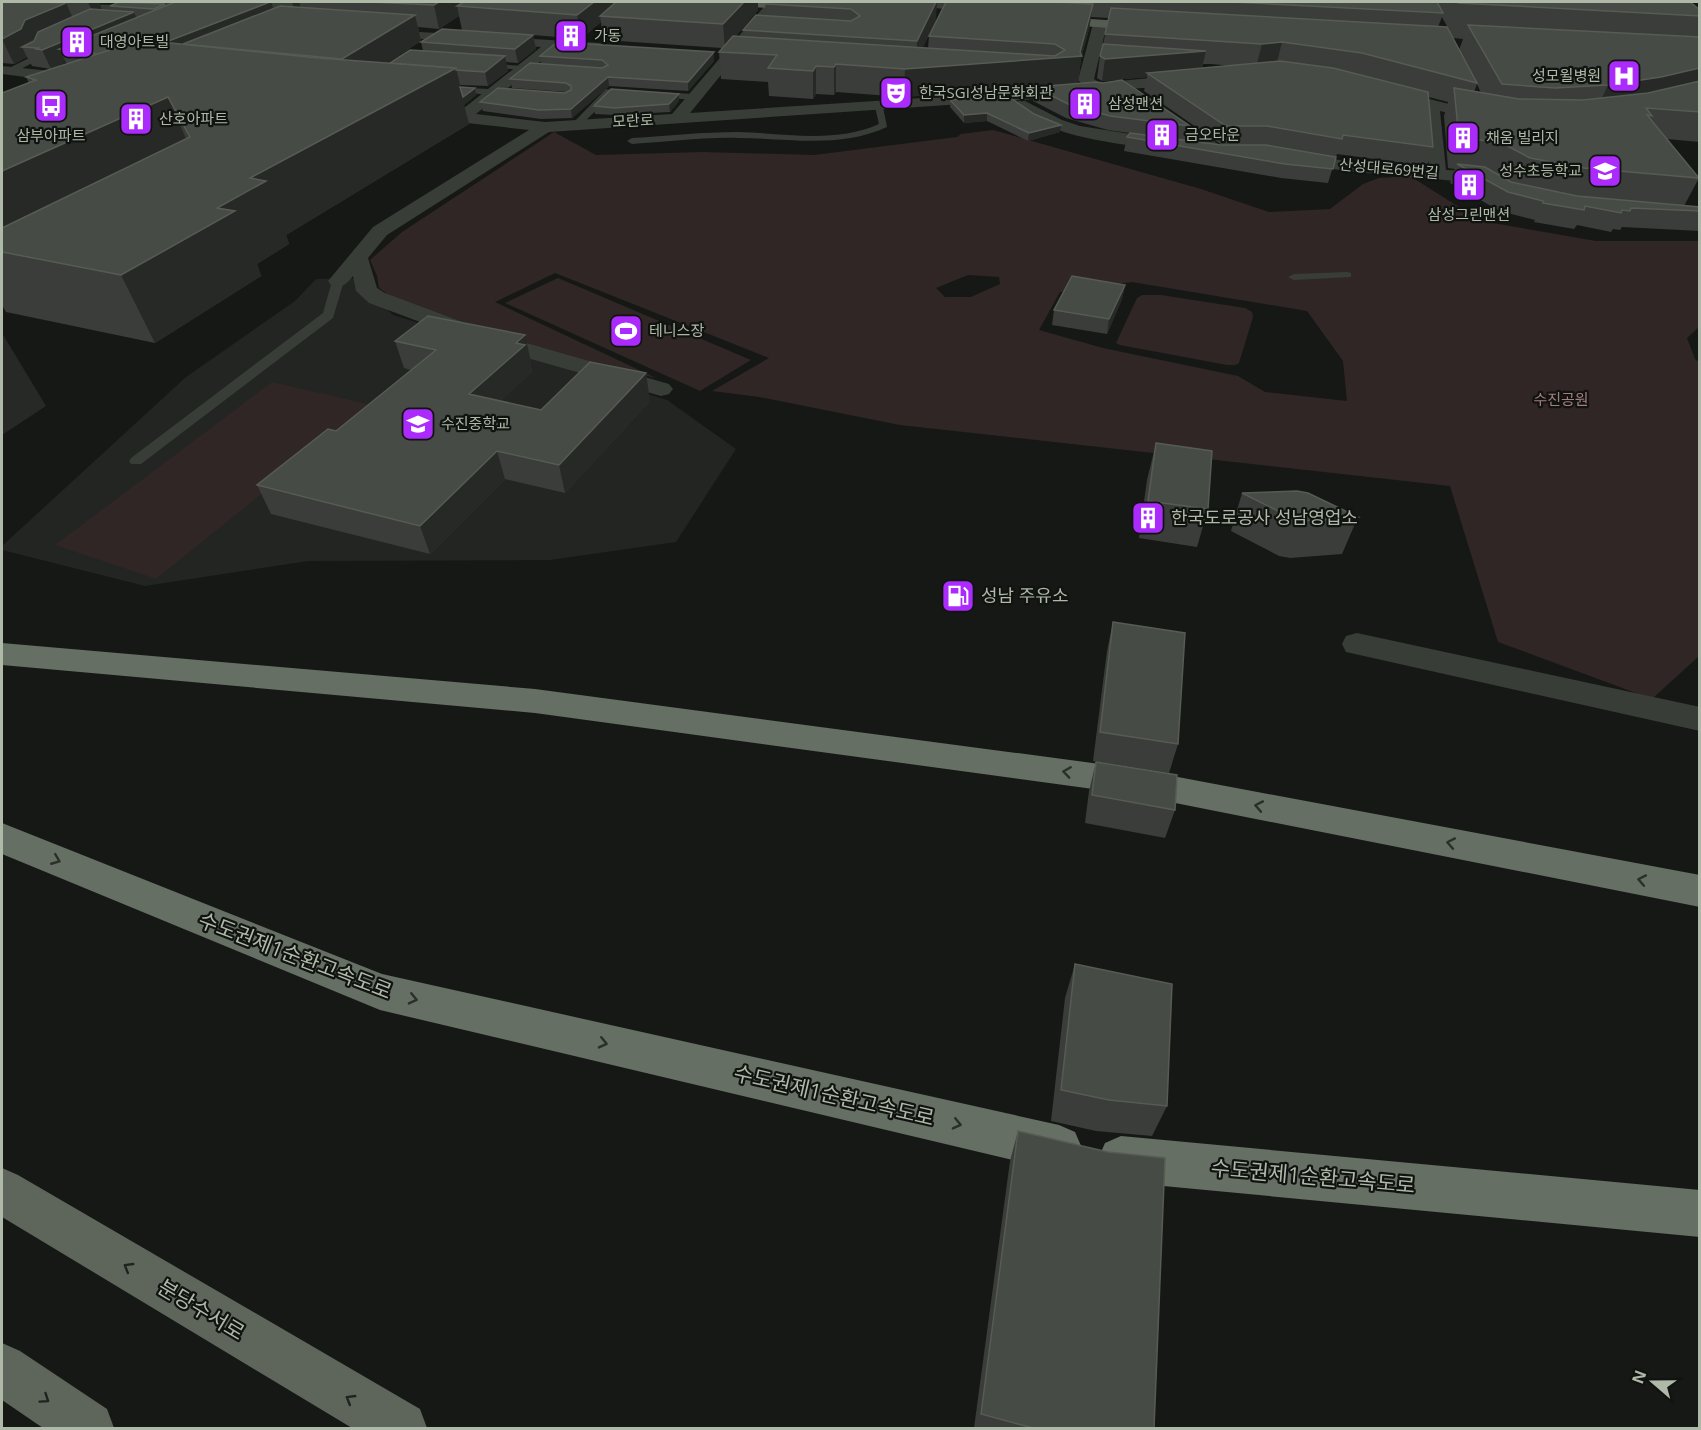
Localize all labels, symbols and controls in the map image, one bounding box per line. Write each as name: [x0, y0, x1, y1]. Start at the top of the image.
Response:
building icon: 가동: [553, 18, 589, 54]
building icon: 대영아트빌: [59, 24, 95, 60]
place label: 가동: [594, 25, 622, 45]
place label: 대영아트빌: [100, 31, 169, 51]
hospital icon: 성모윌병원: [1606, 58, 1642, 94]
place label: 성모윌병원: [1532, 65, 1601, 85]
theatre icon: 한국SGI성남문화회관: [878, 75, 914, 111]
place label: 한국SGI성남문화회관: [919, 82, 1053, 102]
building icon: 삼성맨션: [1067, 86, 1103, 122]
bus stop icon: 삼부아파트: [33, 88, 69, 124]
place label: 삼성맨션: [1108, 93, 1163, 113]
building icon: 산호아파트: [118, 101, 154, 137]
place label: 산호아파트: [159, 108, 228, 128]
street label: 모란로: [612, 109, 654, 131]
building icon: 금오타운: [1144, 117, 1180, 153]
building icon: 채움 빌리지: [1445, 120, 1481, 156]
place label: 금오타운: [1185, 124, 1240, 144]
place label: 삼부아파트: [16, 125, 86, 145]
place label: 채움 빌리지: [1486, 127, 1559, 147]
school or university icon: 성수초등학교: [1587, 153, 1623, 189]
street label: 산성대로69번길: [1338, 154, 1440, 182]
place label: 성수초등학교: [1499, 160, 1582, 180]
building icon: 삼성그린맨션: [1451, 167, 1487, 203]
place label: 삼성그린맨션: [1428, 204, 1510, 224]
sports icon: 테니스장: [608, 313, 644, 349]
place label: 테니스장: [649, 320, 704, 340]
park label: 수진공원: [1533, 389, 1589, 409]
school or university icon: 수진중학교: [400, 406, 436, 442]
place label: 수진중학교: [441, 413, 510, 433]
building icon: 한국도로공사 성남영업소: [1130, 500, 1166, 536]
place label: 한국도로공사 성남영업소: [1171, 505, 1358, 529]
fuel station icon: 성남 주유소: [940, 578, 976, 614]
place label: 성남 주유소: [981, 583, 1068, 607]
one-way arrow: [1063, 767, 1072, 779]
one-way arrow: [1254, 800, 1264, 813]
one-way arrow: [1446, 837, 1456, 850]
one-way arrow: [49, 853, 60, 865]
one-way arrow: [1637, 874, 1647, 887]
street label: 수도권제1순환고속도로: [195, 905, 396, 1005]
one-way arrow: [408, 992, 418, 1005]
one-way arrow: [598, 1036, 608, 1049]
street label: 수도권제1순환고속도로: [731, 1058, 937, 1132]
one-way arrow: [952, 1117, 962, 1130]
street label: 수도권제1순환고속도로: [1210, 1153, 1417, 1199]
one-way arrow: [124, 1262, 135, 1274]
street label: 분당수서로: [153, 1272, 250, 1346]
north arrow: [1623, 1352, 1683, 1412]
text: N: [1626, 1367, 1651, 1387]
one-way arrow: [38, 1392, 49, 1403]
one-way arrow: [346, 1394, 356, 1406]

